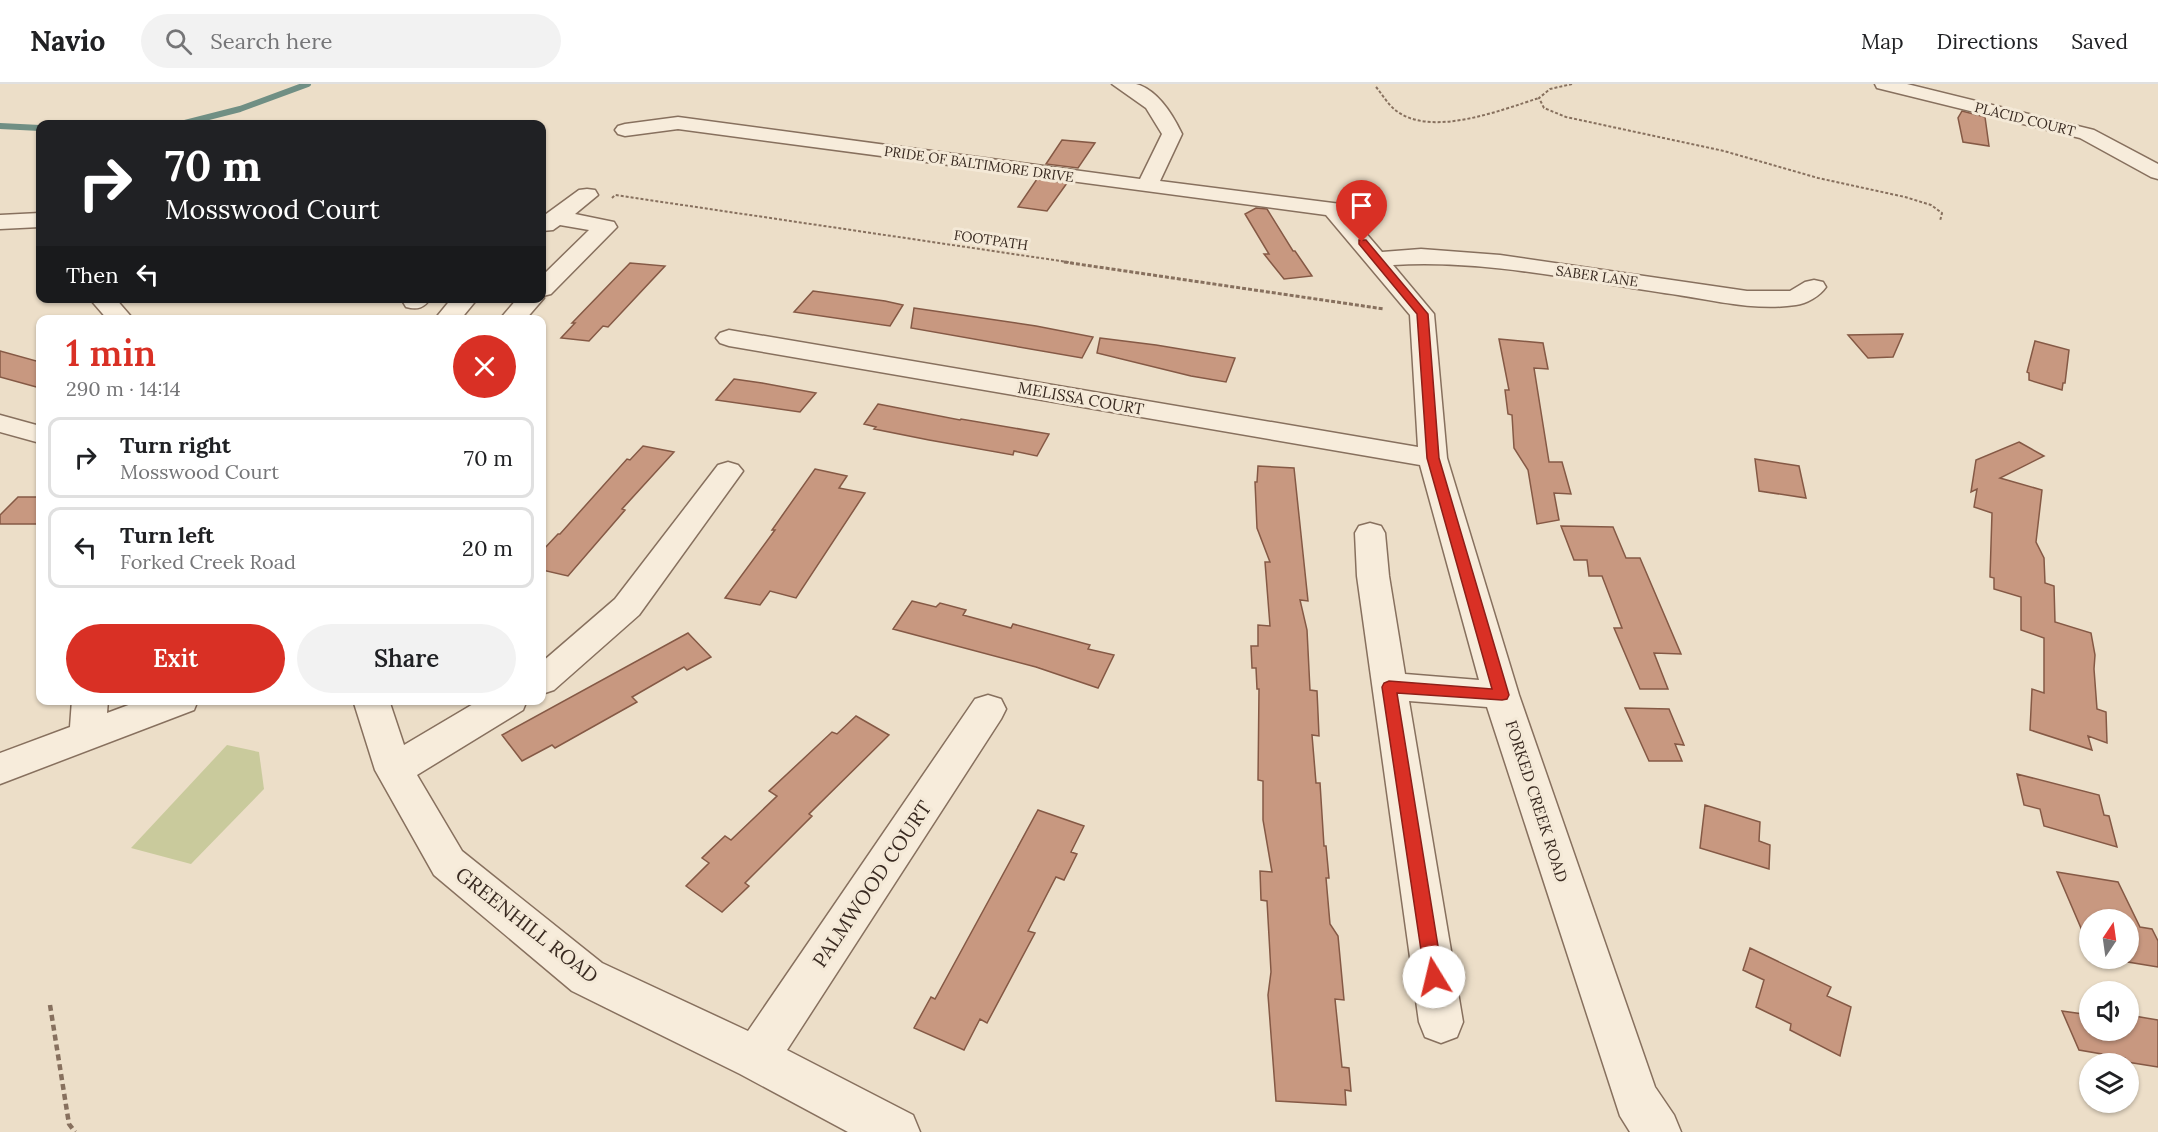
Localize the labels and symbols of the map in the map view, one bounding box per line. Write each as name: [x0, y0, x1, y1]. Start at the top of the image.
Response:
street label: PLACID COURT: [1973, 98, 2077, 140]
street label: PRIDE OF BALTIMORE DRIVE: [883, 142, 1075, 186]
pin: [1336, 180, 1387, 242]
street label: FOOTPATH: [953, 226, 1029, 254]
street label: SABER LANE: [1555, 261, 1640, 291]
street label: MELISSA COURT: [1016, 377, 1146, 419]
street label: FORKED CREEK ROAD: [1501, 718, 1573, 885]
street label: PALMWOOD COURT: [807, 796, 937, 972]
street label: GREENHILL ROAD: [451, 861, 604, 988]
north arrow: [2079, 909, 2139, 969]
position arrow: [1402, 945, 1466, 1009]

